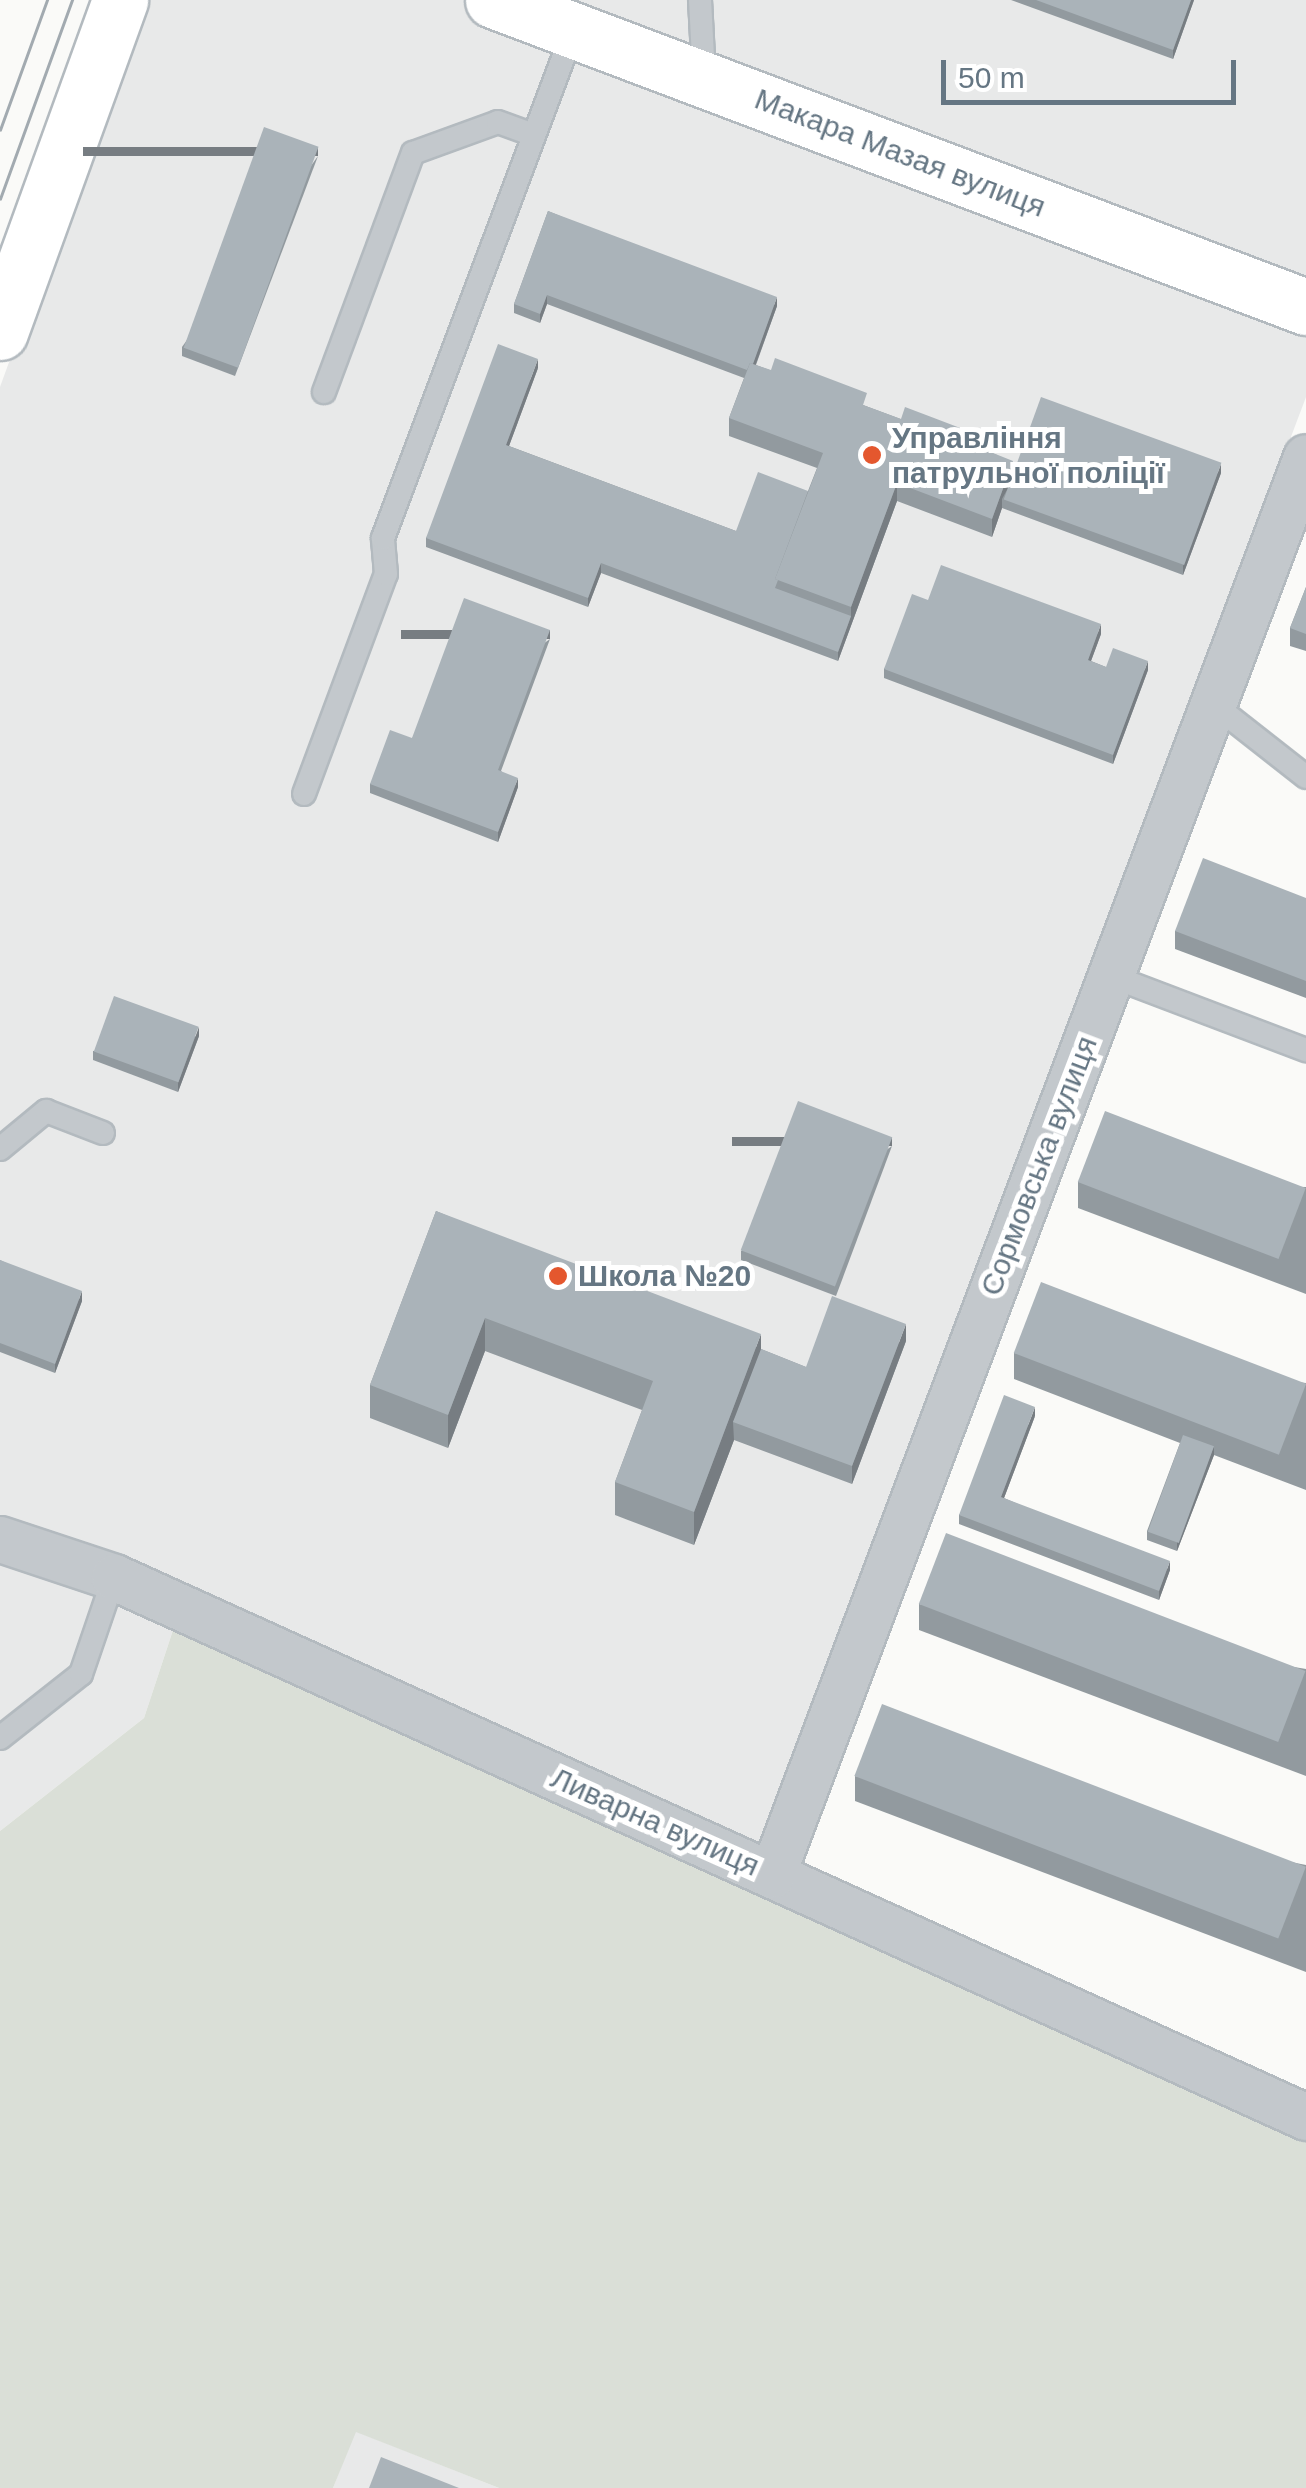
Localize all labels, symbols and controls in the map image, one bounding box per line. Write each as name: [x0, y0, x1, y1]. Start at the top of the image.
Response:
scale bar: [946, 40, 1241, 102]
text: 50 m: [958, 61, 1025, 94]
street label: Макара Мазая вулиця: [750, 81, 1050, 225]
place label: Управління патрульної поліції: [892, 420, 1165, 490]
marker: Управління патрульної поліції: [861, 444, 883, 466]
street label: Сормовська вулиця: [973, 1031, 1105, 1301]
place label: Школа №20: [578, 1258, 751, 1294]
marker: Школа №20: [547, 1265, 569, 1287]
street label: Ливарна вулиця: [545, 1760, 765, 1884]

